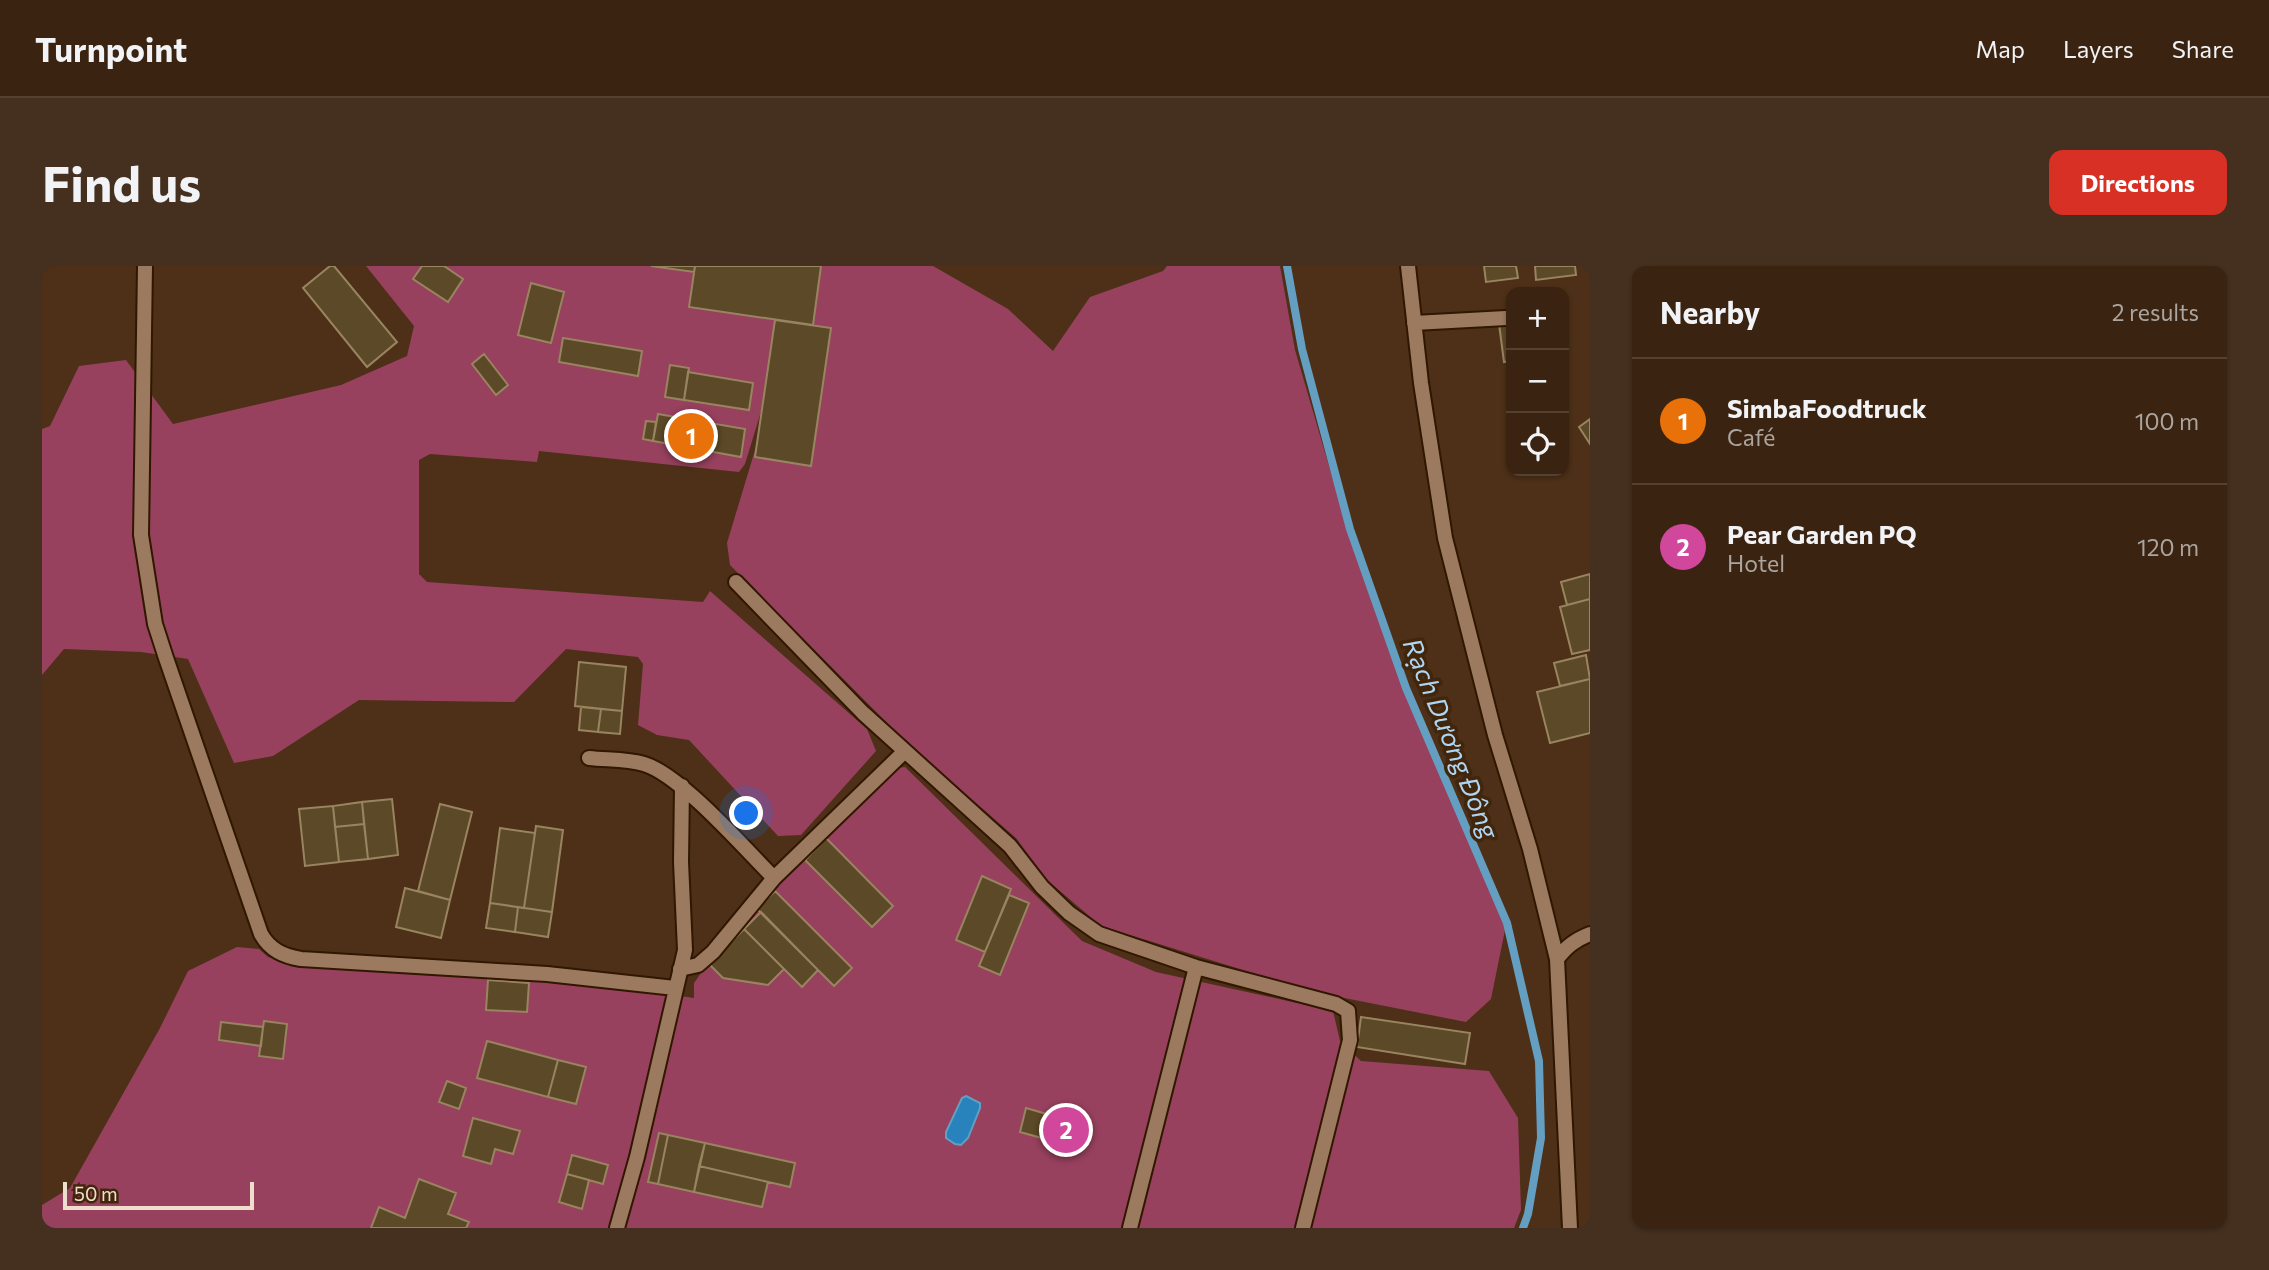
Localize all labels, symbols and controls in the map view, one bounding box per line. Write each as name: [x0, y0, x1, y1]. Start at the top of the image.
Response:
text: Turnpoint: [35, 28, 187, 69]
text: Map: [1976, 34, 2025, 63]
text: Layers: [2063, 34, 2134, 63]
text: Share: [2172, 34, 2234, 63]
button: Directions: [2049, 150, 2227, 215]
text: Find us: [42, 152, 201, 212]
map controls: [1506, 287, 1569, 476]
button: +: [1506, 287, 1569, 350]
text: Nearby: [1660, 293, 1760, 330]
text: 2 results: [2112, 298, 2199, 326]
button: −: [1506, 350, 1569, 413]
text: SimbaFoodtruck: [1727, 392, 1927, 423]
text: 1: [1678, 407, 1688, 435]
text: 100 m: [2135, 407, 2199, 435]
pin: 1: [668, 410, 714, 462]
button: locate: [1506, 413, 1569, 476]
text: Café: [1727, 423, 1775, 451]
text: Pear Garden PQ: [1727, 518, 1917, 549]
text: 2: [1676, 533, 1690, 561]
text: 120 m: [2137, 533, 2199, 561]
text: Hotel: [1727, 549, 1785, 577]
water label: Rạch Dương Đông: [1398, 633, 1507, 844]
your location: [729, 796, 763, 830]
pin: 2: [1043, 1104, 1089, 1156]
scale bar: [63, 1179, 254, 1211]
text: 50 m: [74, 1182, 118, 1205]

